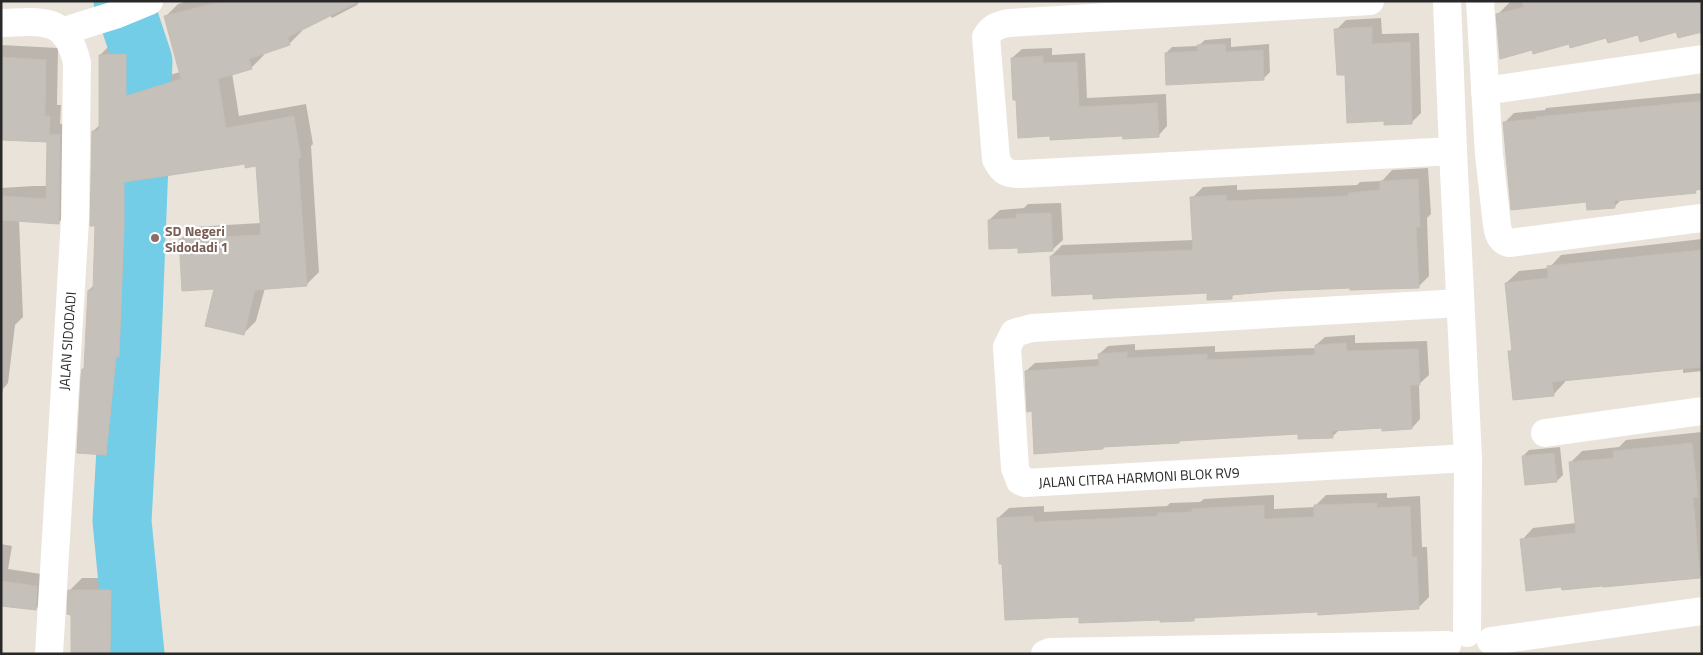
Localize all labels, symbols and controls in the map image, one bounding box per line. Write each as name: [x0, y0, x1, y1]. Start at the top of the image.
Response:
place label: SD Negeri Sidodadi 1: [165, 220, 228, 257]
marker: SD Negeri Sidodadi 1: [149, 232, 161, 244]
street label: JALAN SIDODADI: [53, 291, 81, 391]
street label: JALAN CITRA HARMONI BLOK RV9: [1038, 461, 1240, 493]

